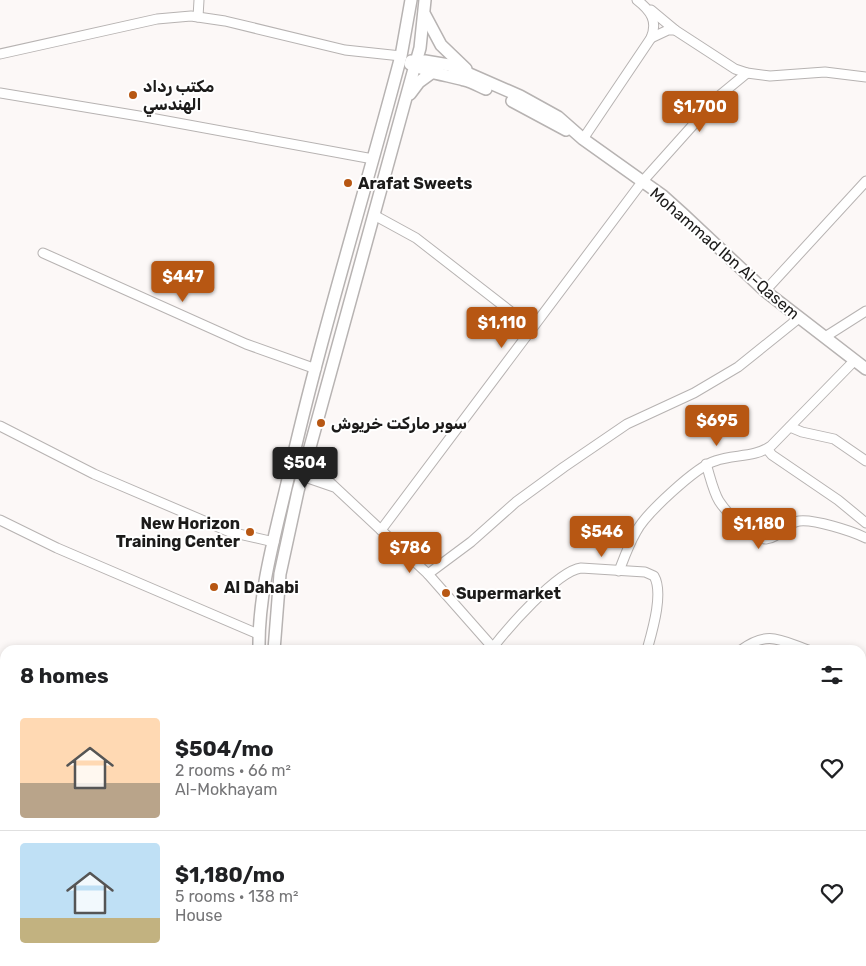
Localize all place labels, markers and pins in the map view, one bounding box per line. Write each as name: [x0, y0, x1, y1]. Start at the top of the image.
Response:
place label: مكتب رداد الهندسي: [143, 77, 214, 117]
marker: مكتب رداد الهندسي: [127, 89, 139, 101]
pin: $1,700: [659, 90, 741, 133]
place label: Arafat Sweets: [358, 174, 472, 193]
marker: Arafat Sweets: [342, 177, 354, 189]
pin: $447: [153, 260, 213, 303]
pin: $1,110: [461, 306, 543, 349]
pin: $695: [687, 404, 747, 447]
place label: سوبر ماركت خريوش: [331, 414, 467, 433]
marker: سوبر ماركت خريوش: [315, 417, 327, 429]
pin: $504: [275, 446, 335, 489]
pin: $1,180: [718, 508, 800, 550]
place label: New Horizon Training Center: [116, 514, 241, 551]
pin: $546: [572, 516, 632, 558]
marker: New Horizon Training Center: [244, 526, 256, 538]
pin: $786: [380, 532, 440, 574]
place label: Al Dahabi: [224, 578, 299, 597]
marker: Al Dahabi: [208, 581, 220, 593]
place label: Supermarket: [456, 584, 562, 603]
marker: Supermarket: [440, 587, 452, 599]

